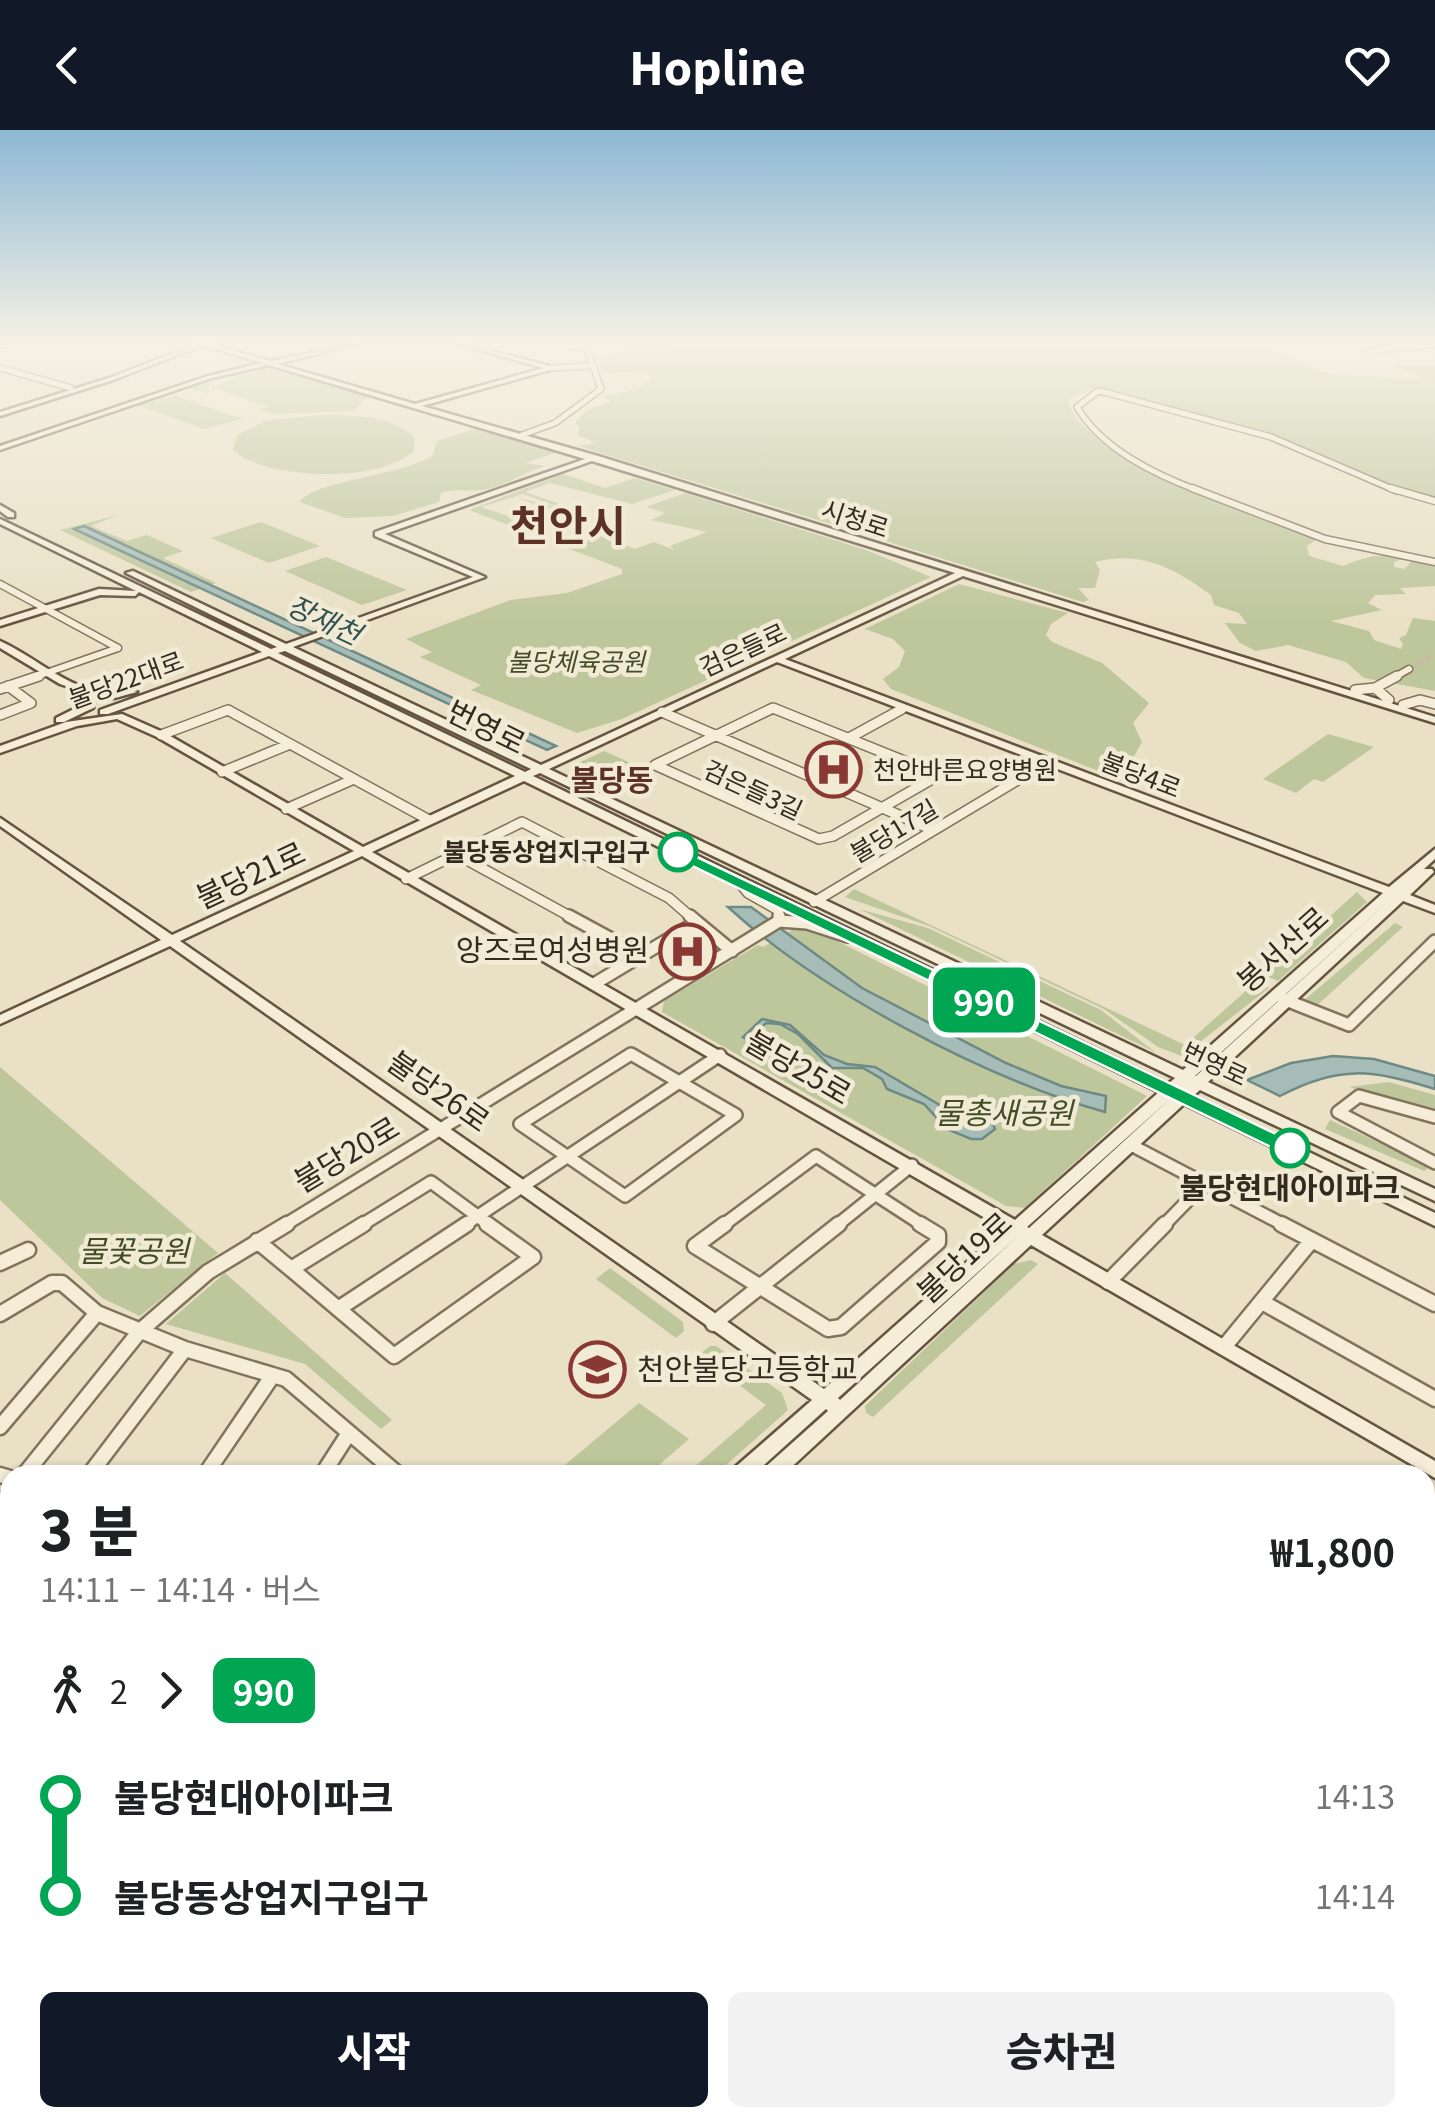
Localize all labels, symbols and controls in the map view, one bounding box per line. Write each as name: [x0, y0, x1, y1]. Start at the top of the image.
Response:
text: Hopline: [629, 33, 806, 98]
icon: back: [40, 38, 95, 93]
icon: heart: [1340, 38, 1395, 93]
street label: 시청로: [817, 489, 894, 545]
district label: 천안시: [510, 492, 626, 553]
water label: 장재천: [281, 584, 371, 654]
street label: 검은들로: [693, 612, 791, 684]
street label: 불당22대로: [63, 641, 188, 716]
park label: 불당체육공원: [507, 642, 647, 678]
street label: 번영로: [440, 687, 534, 763]
hospital icon: 천안바른요양병원: [804, 740, 864, 800]
street label: 불당4로: [1097, 741, 1187, 805]
street label: 검은들3길: [698, 749, 809, 827]
place label: 천안바른요양병원: [873, 750, 1057, 786]
district label: 불당동: [571, 756, 653, 800]
street label: 불당17길: [842, 789, 944, 870]
street label: 불당21로: [188, 829, 312, 918]
place label: 불당동상업지구입구: [443, 832, 650, 868]
marker: 불당동상업지구입구: [659, 833, 697, 871]
street label: 봉서산로: [1225, 894, 1337, 1001]
hospital icon: 앙즈로여성병원: [658, 921, 718, 981]
place label: 앙즈로여성병원: [456, 926, 649, 970]
line badge: 990: [926, 968, 1042, 1032]
text: 990: [953, 975, 1015, 1026]
street label: 불당25로: [738, 1017, 861, 1113]
street label: 번영로: [1177, 1031, 1255, 1093]
street label: 불당26로: [380, 1038, 500, 1141]
park label: 물총새공원: [935, 1089, 1075, 1133]
street label: 불당20로: [284, 1104, 407, 1201]
marker: 불당현대아이파크: [1271, 1129, 1309, 1167]
place label: 불당현대아이파크: [1180, 1164, 1400, 1208]
street label: 불당19로: [905, 1200, 1020, 1311]
park label: 물꽃공원: [79, 1227, 192, 1271]
school or university icon: 천안불당고등학교: [568, 1340, 628, 1400]
place label: 천안불당고등학교: [637, 1345, 858, 1389]
text: 3 분: [40, 1487, 139, 1567]
text: ₩1,800: [1271, 1523, 1395, 1578]
text: 14:11 – 14:14 · 버스: [40, 1565, 321, 1611]
icon: walk: [40, 1663, 95, 1718]
icon: forward: [143, 1663, 198, 1718]
text: 990: [233, 1665, 295, 1716]
text: 2: [110, 1667, 128, 1713]
text: 불당현대아이파크: [114, 1768, 394, 1823]
text: 14:13: [1315, 1772, 1395, 1818]
text: 불당동상업지구입구: [114, 1868, 429, 1923]
text: 14:14: [1315, 1872, 1395, 1918]
button: 시작: [40, 1992, 708, 2107]
button: 승차권: [728, 1992, 1395, 2107]

